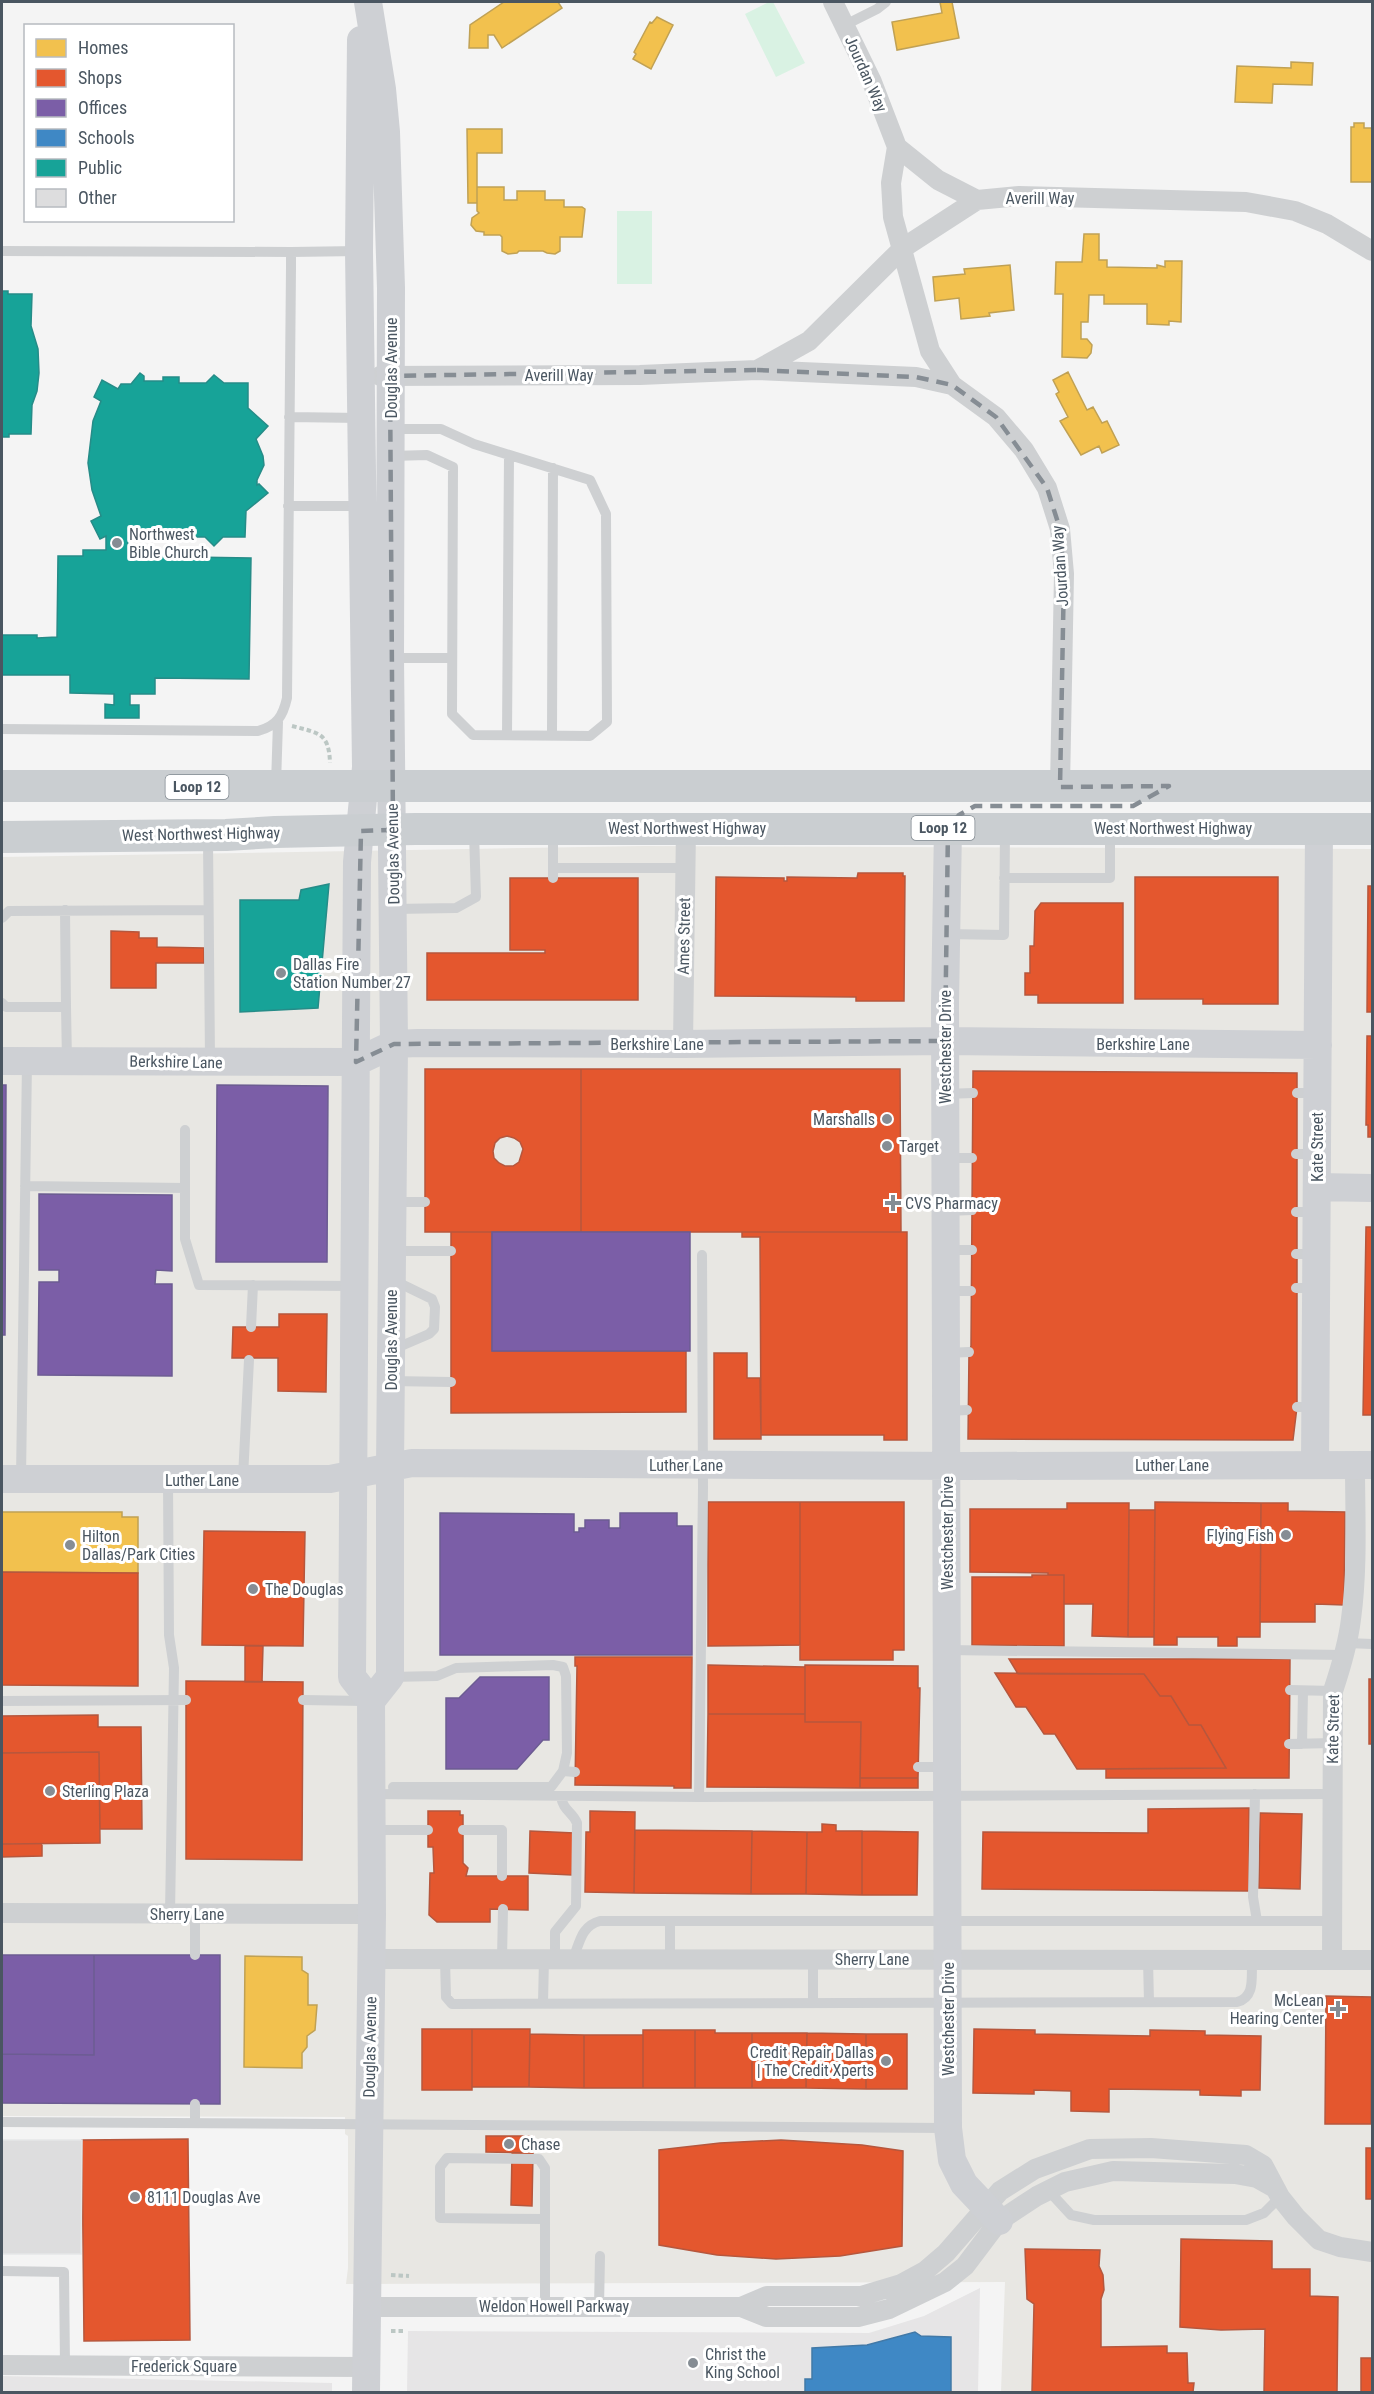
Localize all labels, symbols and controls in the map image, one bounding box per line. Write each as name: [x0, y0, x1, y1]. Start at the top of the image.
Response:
legend: [24, 24, 234, 222]
street label: Jourdan Way: [841, 33, 891, 115]
text: Homes: [78, 37, 128, 58]
text: Shops: [78, 67, 122, 88]
text: Offices: [78, 97, 127, 118]
text: Schools: [78, 127, 135, 148]
text: Public: [78, 157, 122, 178]
text: Other: [78, 187, 117, 208]
street label: Averill Way: [1006, 189, 1075, 208]
street label: Douglas Avenue: [382, 317, 401, 419]
street label: Averill Way: [525, 366, 594, 385]
street label: Jourdan Way: [1048, 524, 1072, 607]
place label: Northwest Bible Church: [129, 525, 209, 562]
marker: Northwest Bible Church: [110, 536, 124, 550]
road number: Loop 12: [166, 775, 228, 799]
street label: Douglas Avenue: [383, 803, 403, 905]
road number: Loop 12: [912, 816, 974, 840]
street label: West Northwest Highway: [608, 819, 766, 838]
street label: West Northwest Highway: [1094, 819, 1252, 838]
street label: West Northwest Highway: [122, 823, 281, 845]
street label: Ames Street: [674, 897, 694, 975]
place label: Dallas Fire Station Number 27: [293, 955, 411, 992]
marker: Dallas Fire Station Number 27: [274, 966, 288, 980]
street label: Westchester Drive: [936, 990, 955, 1104]
street label: Berkshire Lane: [610, 1035, 704, 1054]
street label: Berkshire Lane: [1096, 1035, 1190, 1054]
street label: Berkshire Lane: [129, 1052, 223, 1072]
place label: Marshalls: [813, 1110, 875, 1129]
marker: Marshalls: [880, 1112, 894, 1126]
street label: Kate Street: [1308, 1112, 1327, 1182]
place label: Target: [899, 1137, 939, 1156]
marker: Target: [880, 1139, 894, 1153]
place label: CVS Pharmacy: [905, 1194, 998, 1213]
marker: CVS Pharmacy: [886, 1196, 900, 1210]
street label: Douglas Avenue: [382, 1289, 401, 1391]
street label: Luther Lane: [649, 1456, 723, 1475]
street label: Luther Lane: [1135, 1456, 1209, 1475]
street label: Luther Lane: [165, 1471, 239, 1490]
street label: Westchester Drive: [938, 1476, 957, 1590]
place label: Flying Fish: [1207, 1526, 1274, 1545]
place label: Hilton Dallas/Park Cities: [82, 1527, 195, 1564]
marker: Flying Fish: [1279, 1528, 1293, 1542]
marker: Hilton Dallas/Park Cities: [63, 1538, 77, 1552]
place label: The Douglas: [265, 1580, 344, 1599]
marker: The Douglas: [246, 1582, 260, 1596]
street label: Kate Street: [1323, 1694, 1343, 1764]
place label: Sterling Plaza: [62, 1782, 149, 1801]
marker: Sterling Plaza: [43, 1784, 57, 1798]
street label: Sherry Lane: [150, 1905, 224, 1924]
street label: Sherry Lane: [835, 1950, 909, 1969]
street label: Westchester Drive: [939, 1962, 958, 2076]
place label: McLean Hearing Center: [1230, 1991, 1324, 2028]
street label: Douglas Avenue: [360, 1996, 380, 2098]
marker: McLean Hearing Center: [1329, 2000, 1347, 2018]
place label: Credit Repair Dallas | The Credit Xperts: [750, 2043, 874, 2080]
marker: Credit Repair Dallas | The Credit Xperts: [879, 2054, 893, 2068]
place label: Chase: [521, 2135, 560, 2154]
marker: Chase: [502, 2137, 516, 2151]
place label: 8111 Douglas Ave: [147, 2188, 260, 2207]
marker: 8111 Douglas Ave: [128, 2190, 142, 2204]
street label: Weldon Howell Parkway: [479, 2297, 630, 2316]
place label: Christ the King School: [705, 2345, 780, 2382]
marker: Christ the King School: [686, 2356, 700, 2370]
street label: Frederick Square: [131, 2357, 237, 2376]

